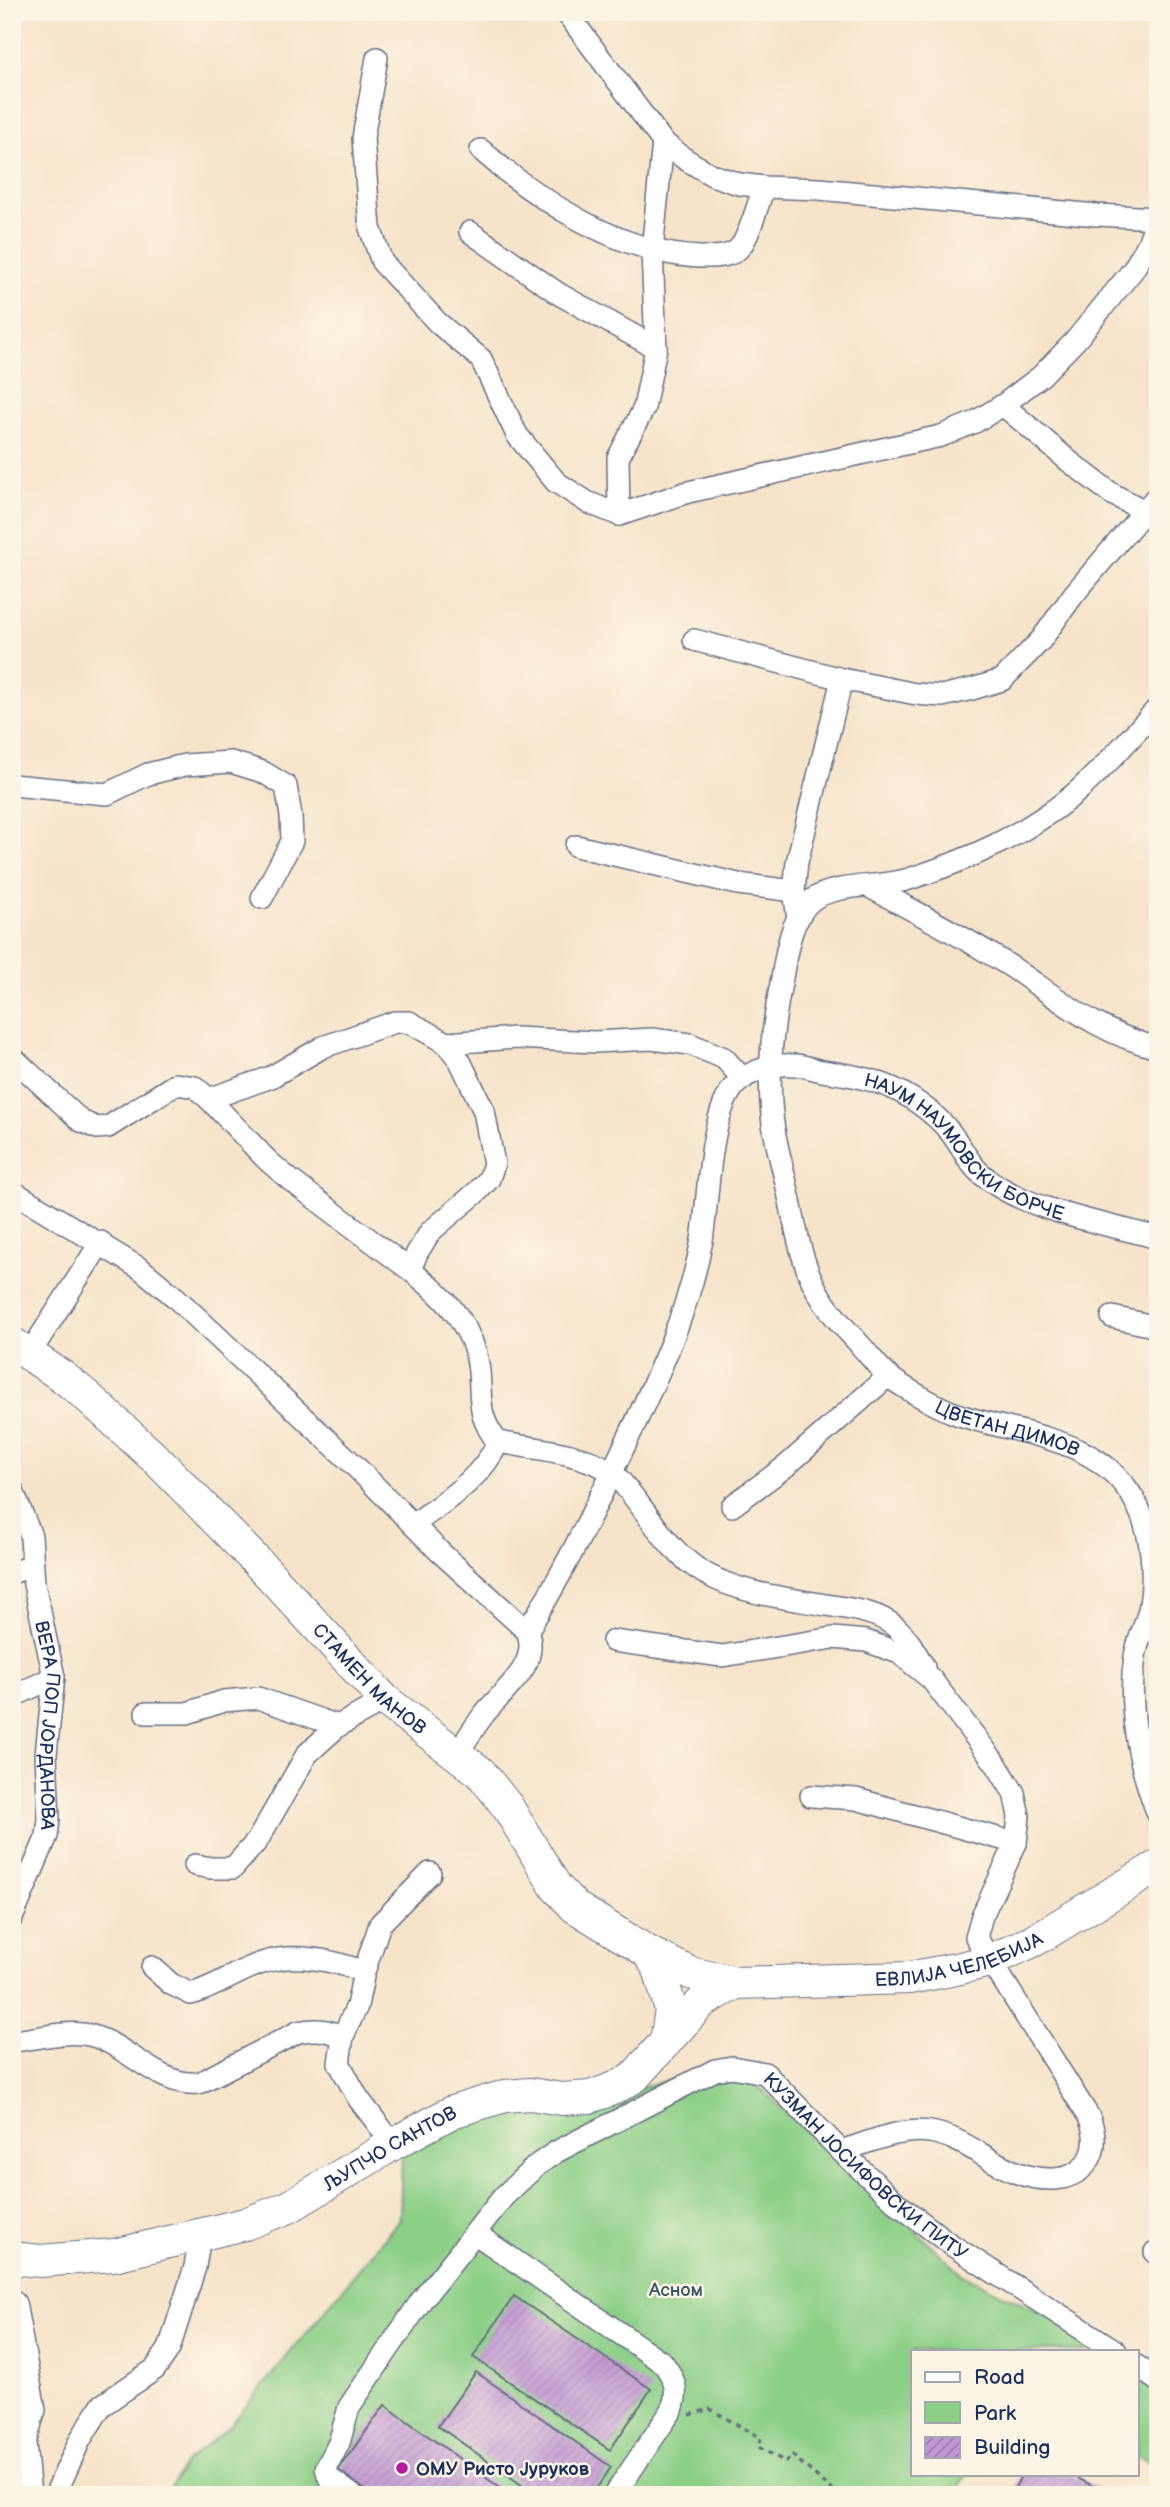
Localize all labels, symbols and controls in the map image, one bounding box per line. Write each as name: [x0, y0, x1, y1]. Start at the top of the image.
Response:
street label: НАУМ НАУМОВСКИ БОРЧЕ: [861, 1069, 1067, 1226]
street label: ЦВЕТАН ДИМОВ: [931, 1396, 1083, 1462]
street label: ВЕРА ПОП ЈОРДАНОВА: [29, 1619, 64, 1832]
street label: СТАМЕН МАНОВ: [307, 1619, 430, 1740]
street label: ЕВЛИЈА ЧЕЛЕБИЈА: [874, 1928, 1048, 1992]
street label: КУЗМАН ЈОСИФОВСКИ ПИТУ: [758, 2068, 972, 2265]
street label: ЉУПЧО САНТОВ: [319, 2102, 461, 2197]
park label: Асном: [648, 2279, 703, 2302]
legend: [911, 2350, 1138, 2476]
text: Road: [974, 2365, 1025, 2390]
text: Park: [974, 2401, 1017, 2426]
text: Building: [974, 2435, 1050, 2460]
place label: ОМУ Ристо Јуруков: [416, 2458, 590, 2481]
marker: ОМУ Ристо Јуруков: [394, 2460, 410, 2476]

